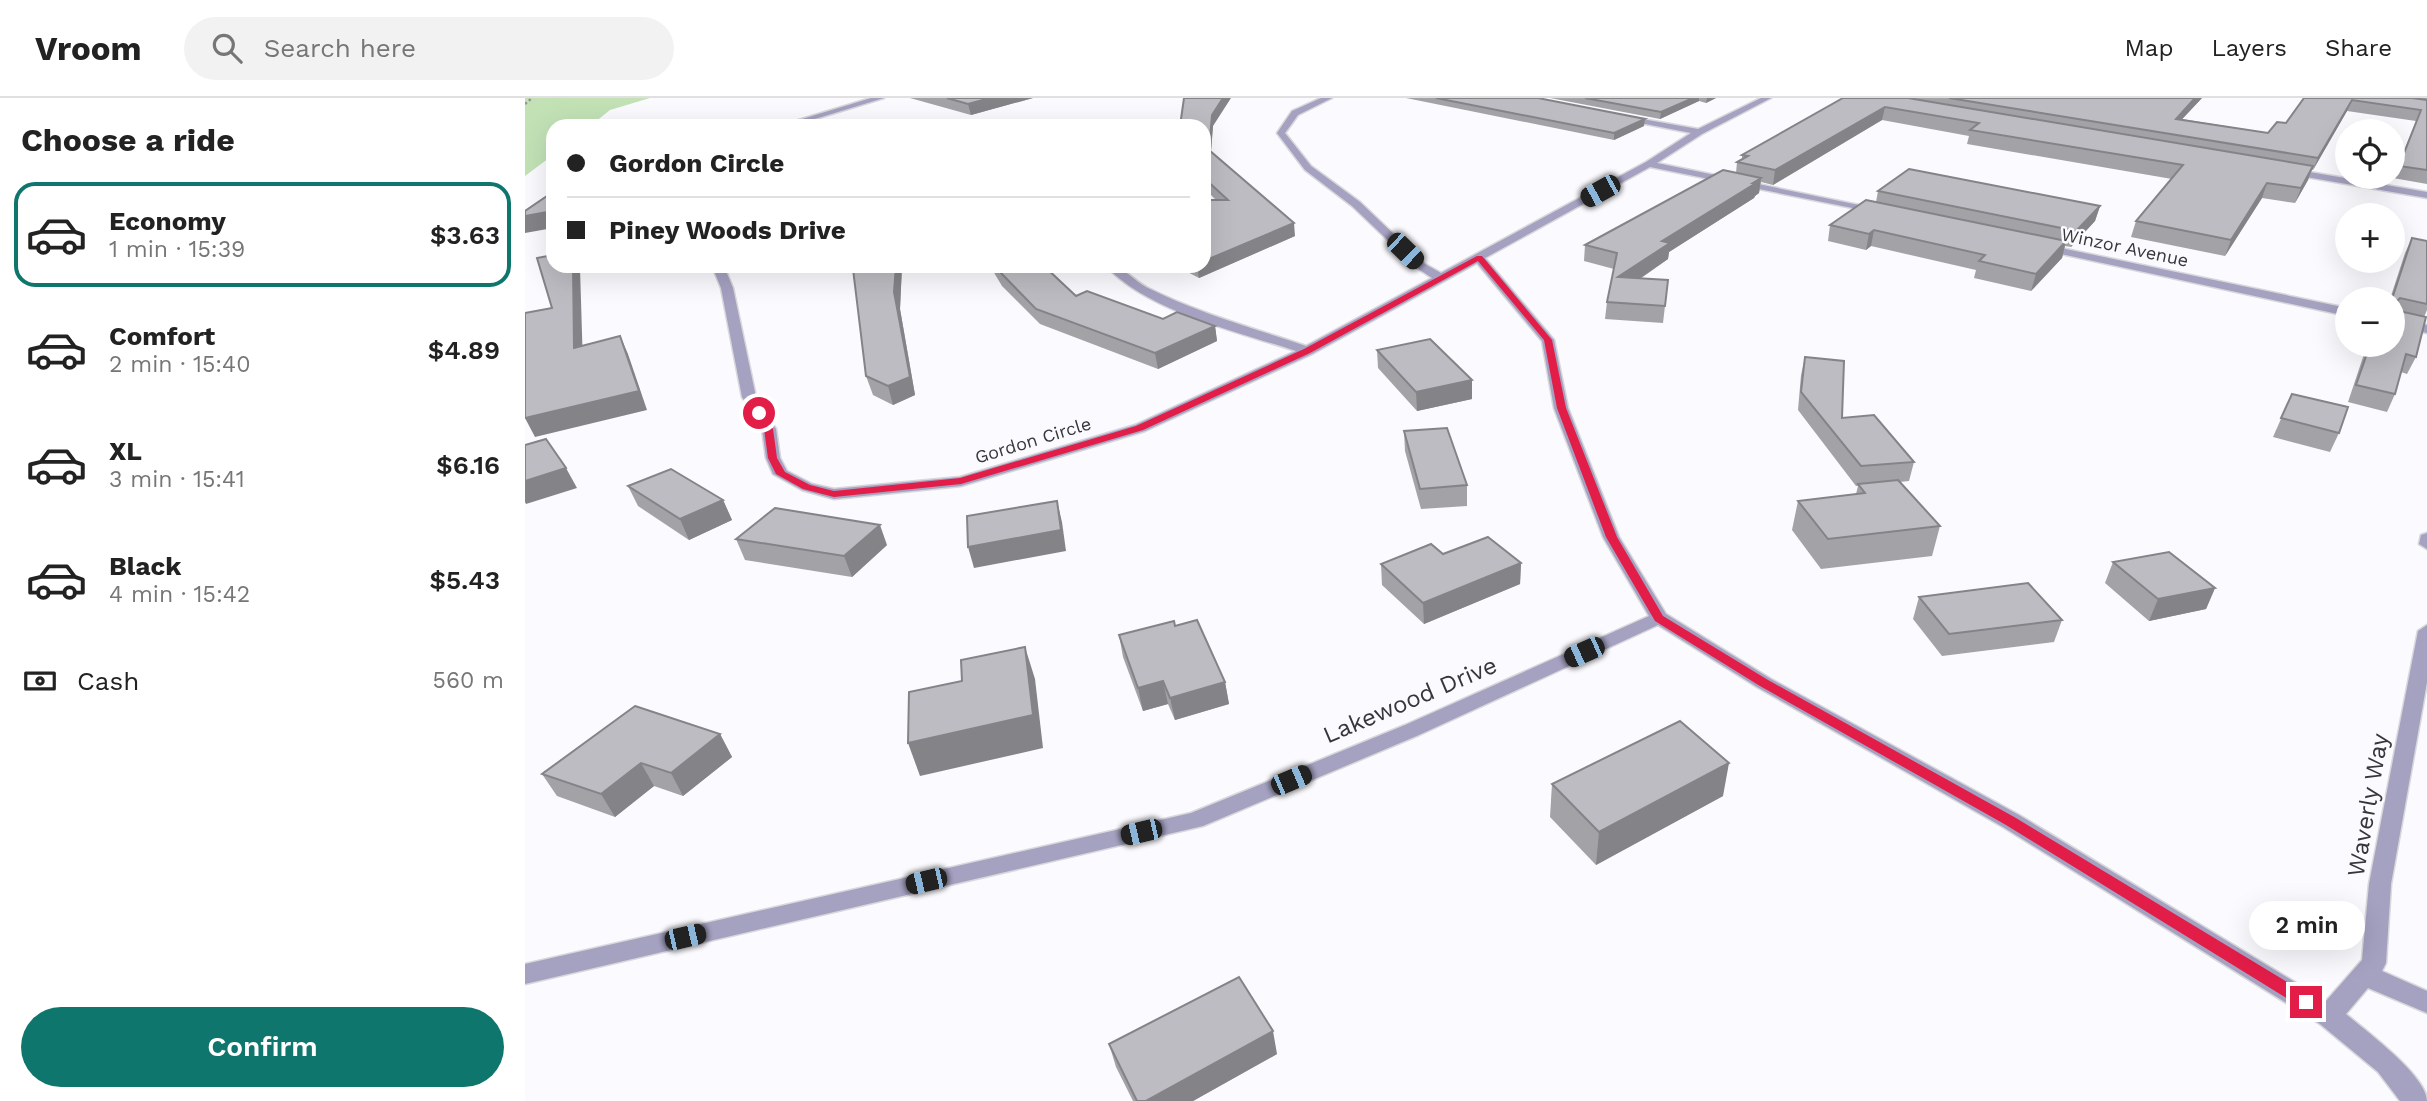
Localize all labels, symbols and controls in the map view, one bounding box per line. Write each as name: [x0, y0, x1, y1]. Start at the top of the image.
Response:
search box: [184, 17, 674, 80]
text: Vroom: [35, 29, 142, 68]
icon: search: [208, 29, 246, 67]
text: Search here: [264, 33, 416, 63]
text: Map: [2125, 34, 2173, 62]
text: Layers: [2211, 34, 2287, 62]
text: Share: [2325, 34, 2392, 62]
map controls: [2335, 119, 2405, 357]
button: locate: [2335, 119, 2405, 189]
text: Choose a ride: [21, 121, 235, 159]
text: Gordon Circle: [609, 148, 784, 178]
car: [1577, 172, 1624, 210]
icon: car: [25, 203, 88, 266]
button: +: [2335, 203, 2405, 273]
text: Economy: [109, 206, 226, 236]
text: Piney Woods Drive: [609, 215, 846, 245]
text: $3.63: [430, 220, 500, 250]
street label: Winzor Avenue: [2059, 223, 2191, 271]
car: [1383, 229, 1428, 273]
text: 1 min · 15:39: [109, 236, 245, 263]
button: −: [2335, 287, 2405, 357]
icon: car: [25, 318, 88, 381]
text: Comfort: [109, 321, 215, 351]
text: $4.89: [428, 335, 500, 365]
text: 2 min · 15:40: [109, 351, 250, 378]
route start: [743, 397, 775, 429]
street label: Gordon Circle: [972, 412, 1094, 468]
icon: car: [25, 433, 88, 496]
text: XL: [109, 436, 142, 466]
text: $6.16: [436, 450, 500, 480]
text: 3 min · 15:41: [109, 466, 245, 493]
icon: car: [25, 548, 88, 611]
text: Black: [109, 551, 181, 581]
text: $5.43: [429, 565, 500, 595]
text: 4 min · 15:42: [109, 581, 250, 608]
car: [1561, 634, 1608, 670]
street label: Lakewood Drive: [1319, 651, 1501, 749]
icon: cash: [21, 662, 59, 700]
text: Cash: [77, 666, 139, 696]
text: 560 m: [433, 667, 504, 694]
street label: Waverly Way: [2342, 731, 2394, 879]
car: [1268, 762, 1315, 798]
car: [1119, 817, 1164, 847]
car: [904, 866, 949, 896]
callout: 2 min: [2248, 900, 2364, 950]
text: 2 min: [2275, 912, 2339, 939]
car: [663, 922, 708, 952]
route end: [2290, 986, 2322, 1018]
button: Confirm: [21, 1007, 504, 1087]

